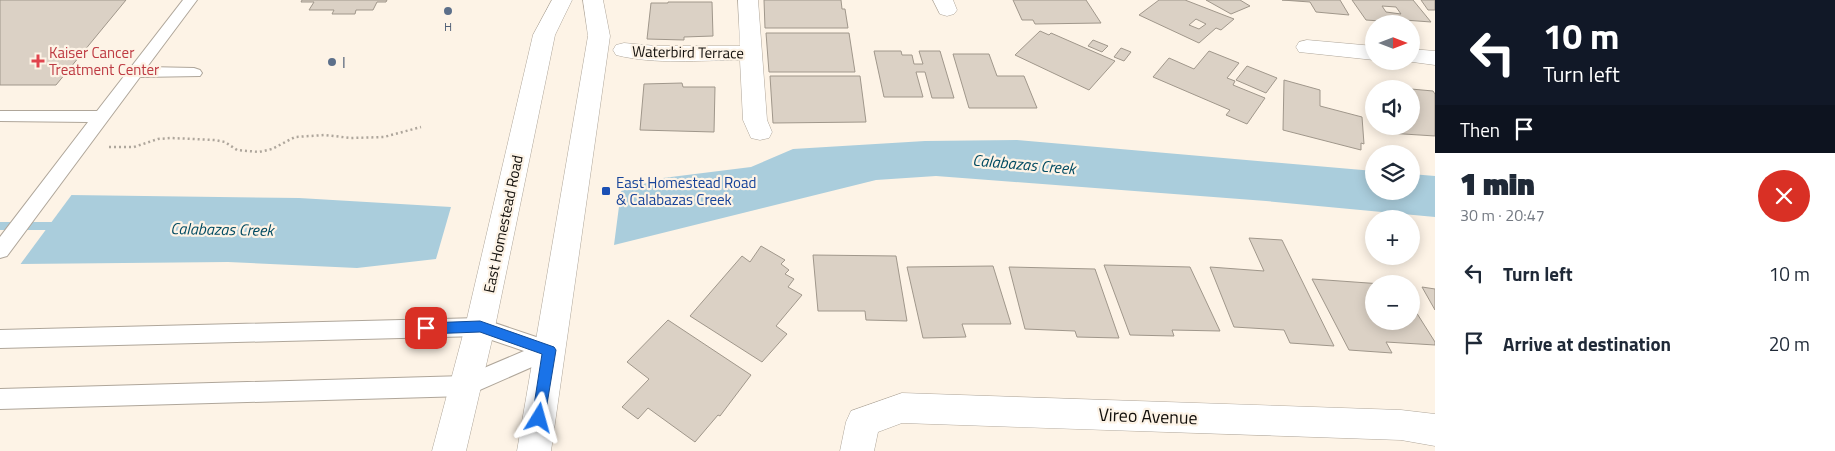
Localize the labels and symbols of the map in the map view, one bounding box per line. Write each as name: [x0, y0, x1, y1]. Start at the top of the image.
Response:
marker: H: [442, 5, 454, 17]
north arrow: [1365, 15, 1420, 70]
place label: H: [444, 17, 452, 36]
street label: Waterbird Terrace: [632, 40, 744, 64]
place label: Kaiser Cancer Treatment Center: [49, 41, 159, 81]
place label: I: [342, 51, 346, 74]
marker: Kaiser Cancer Treatment Center: [31, 54, 45, 68]
marker: I: [326, 56, 338, 68]
water label: Calabazas Creek: [972, 148, 1078, 181]
street label: East Homestead Road: [477, 153, 529, 295]
place label: East Homestead Road & Calabazas Creek: [616, 171, 756, 211]
marker: East Homestead Road & Calabazas Creek: [600, 185, 612, 197]
water label: Calabazas Creek: [170, 216, 276, 242]
pin: [405, 307, 447, 349]
position arrow: [512, 391, 564, 443]
street label: Vireo Avenue: [1098, 401, 1198, 431]

